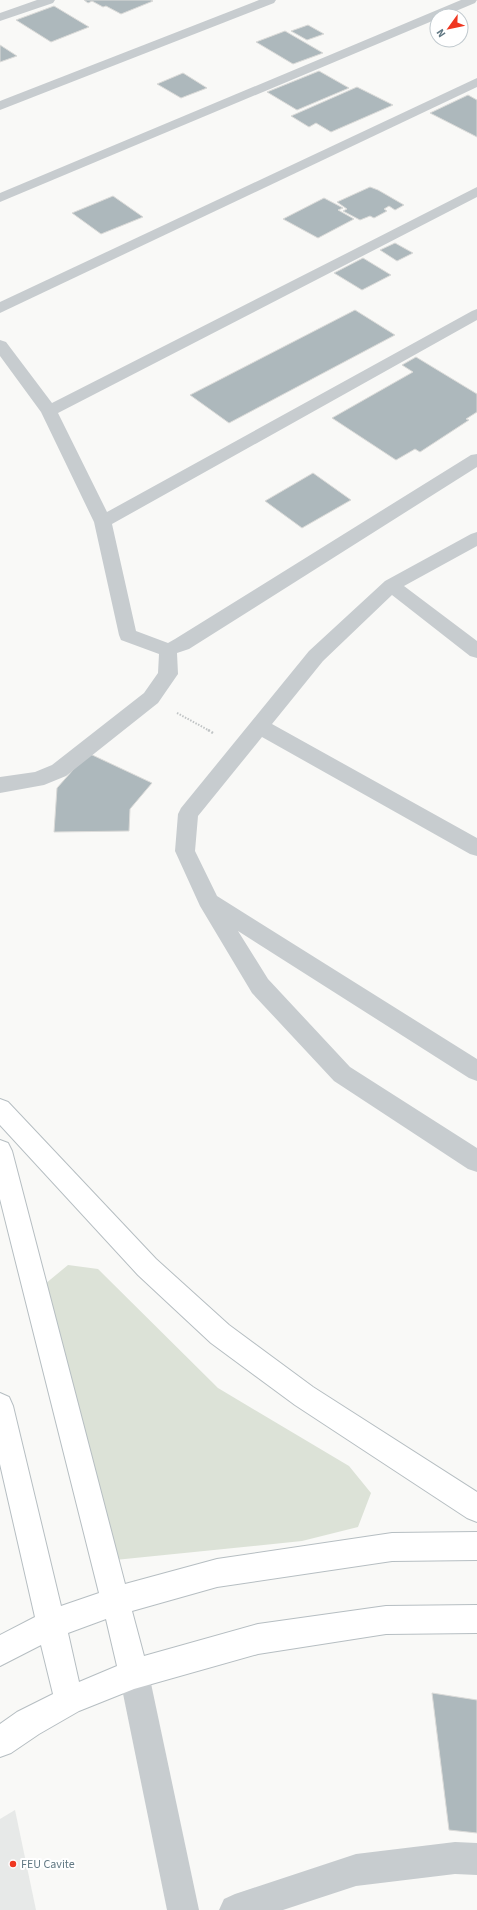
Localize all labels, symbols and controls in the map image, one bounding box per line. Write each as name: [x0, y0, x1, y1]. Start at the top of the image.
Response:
north arrow: [429, 8, 469, 48]
text: N: [433, 26, 449, 40]
place label: FEU Cavite: [21, 1856, 75, 1873]
marker: FEU Cavite: [8, 1859, 18, 1869]

